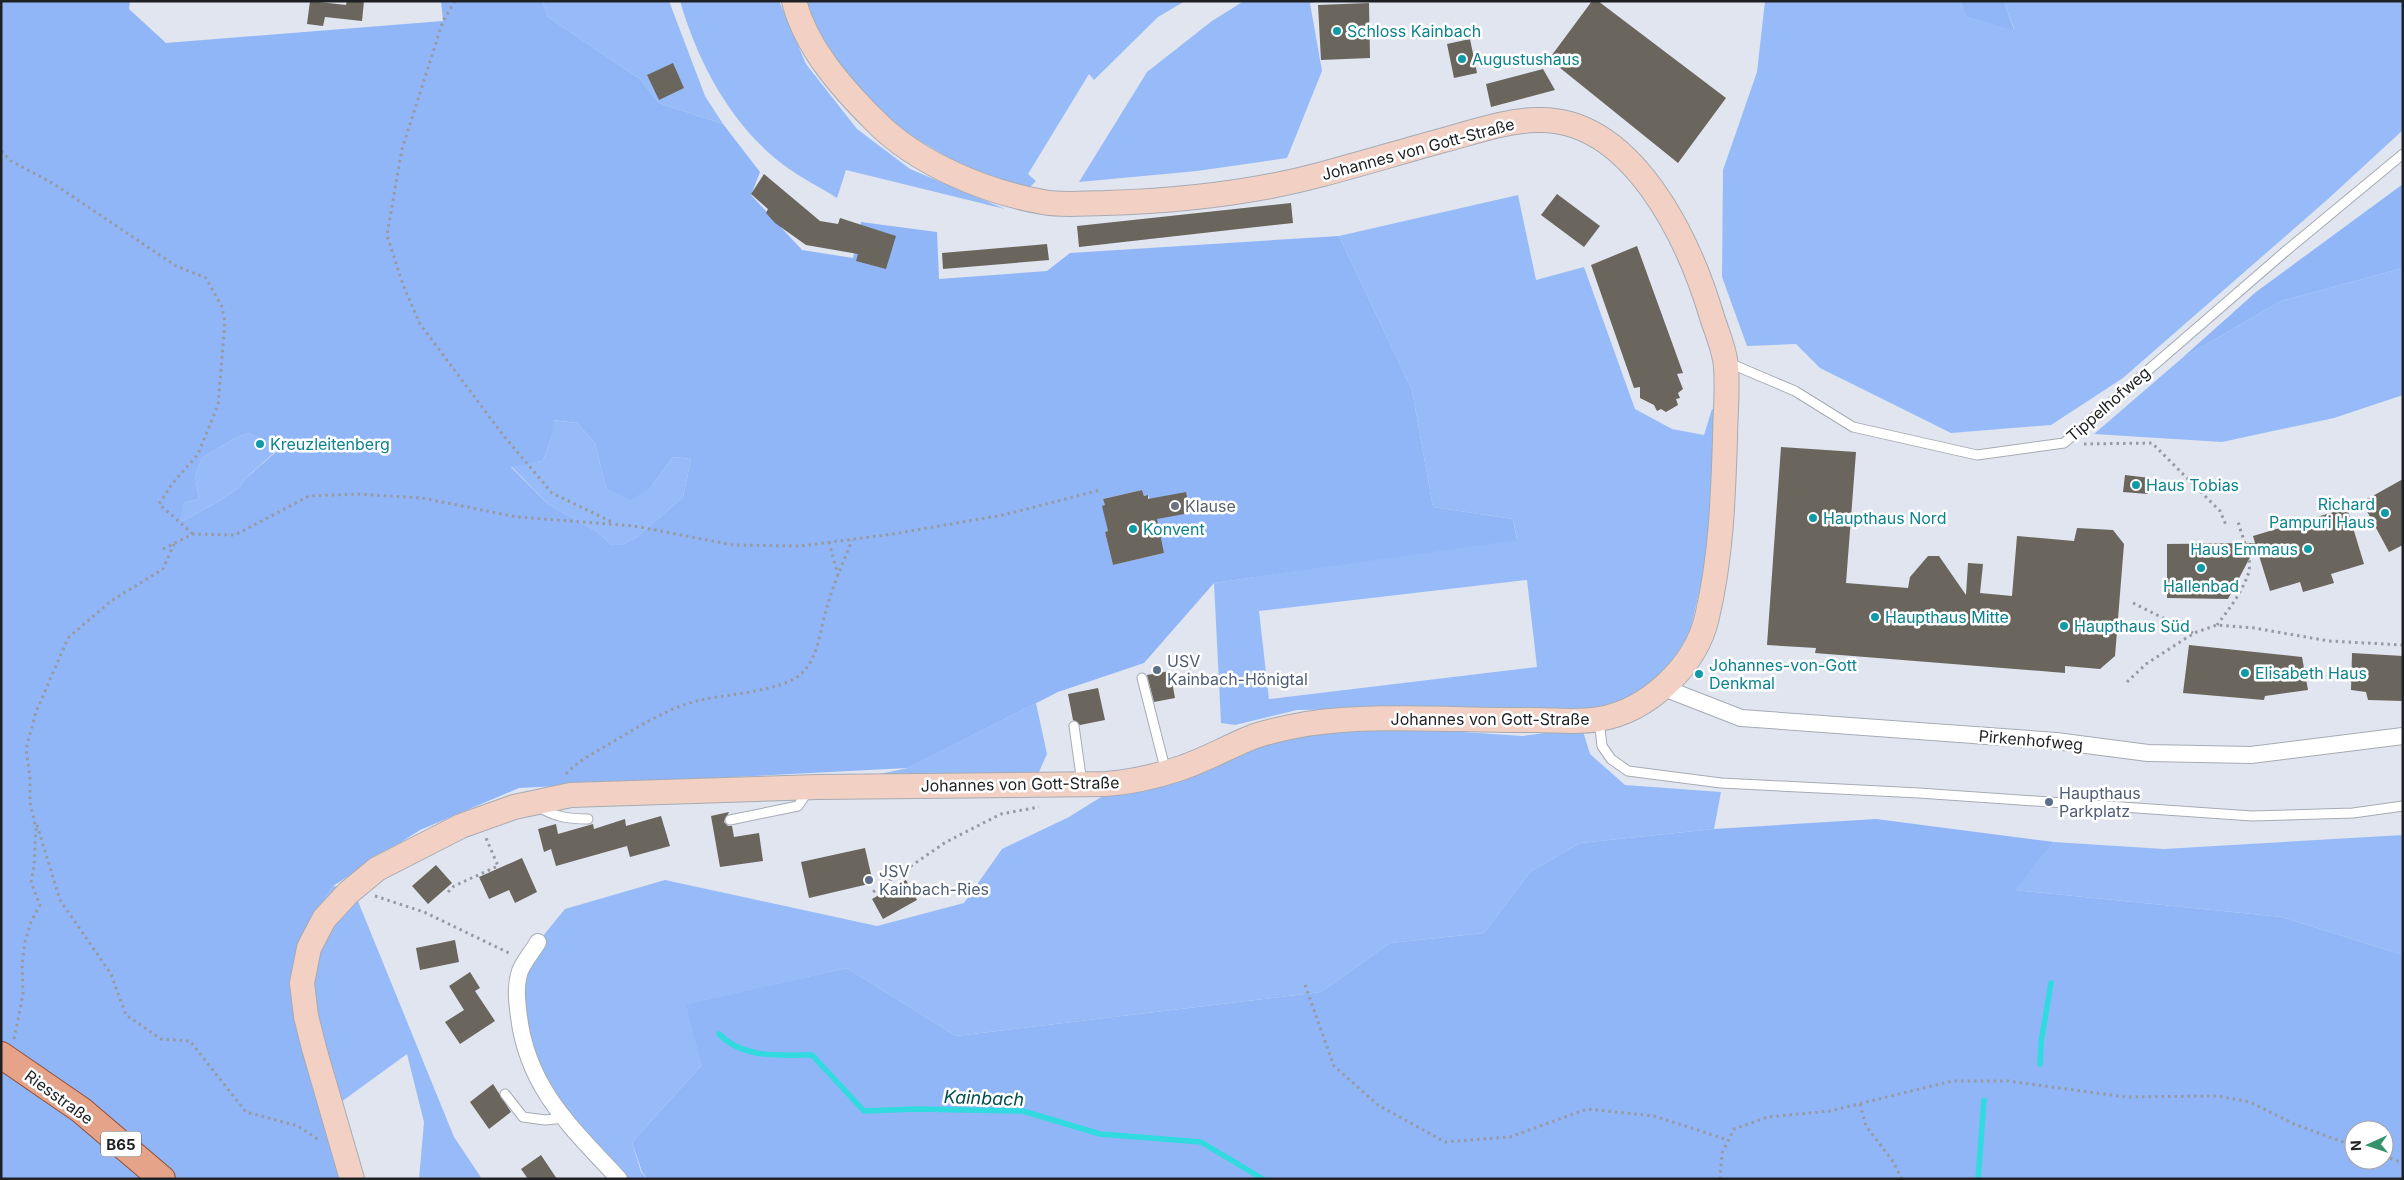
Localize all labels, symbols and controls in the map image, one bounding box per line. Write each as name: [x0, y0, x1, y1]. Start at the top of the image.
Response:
place label: Schloss Kainbach: [1347, 21, 1481, 41]
marker: Schloss Kainbach: [1331, 25, 1343, 37]
place label: Augustushaus: [1472, 49, 1580, 69]
marker: Augustushaus: [1456, 53, 1468, 65]
street label: Johannes von Gott-Straße: [1319, 114, 1517, 184]
street label: Tippelhofweg: [2062, 362, 2154, 446]
place label: Kreuzleitenberg: [270, 434, 390, 454]
marker: Kreuzleitenberg: [254, 438, 266, 450]
place label: Haus Tobias: [2146, 475, 2239, 495]
marker: Haus Tobias: [2130, 479, 2142, 491]
place label: Richard Pampuri Haus: [2269, 494, 2375, 532]
place label: Klause: [1185, 496, 1236, 516]
marker: Klause: [1169, 500, 1181, 512]
marker: Richard Pampuri Haus: [2379, 507, 2391, 519]
place label: Haupthaus Nord: [1823, 508, 1946, 528]
marker: Haupthaus Nord: [1807, 512, 1819, 524]
place label: Konvent: [1143, 519, 1205, 539]
marker: Konvent: [1127, 523, 1139, 535]
place label: Haus Emmaus: [2190, 539, 2298, 559]
marker: Haus Emmaus: [2302, 543, 2314, 555]
marker: Hallenbad: [2195, 562, 2207, 574]
place label: Hallenbad: [2163, 576, 2239, 596]
place label: Haupthaus Mitte: [1885, 607, 2009, 627]
marker: Haupthaus Mitte: [1869, 611, 1881, 623]
place label: Haupthaus Süd: [2074, 616, 2190, 636]
marker: Haupthaus Süd: [2058, 620, 2070, 632]
place label: USV Kainbach-Hönigtal: [1167, 651, 1308, 689]
place label: Johannes-von-Gott Denkmal: [1709, 655, 1857, 693]
place label: Elisabeth Haus: [2255, 663, 2367, 683]
marker: USV Kainbach-Hönigtal: [1151, 664, 1163, 676]
marker: Elisabeth Haus: [2239, 667, 2251, 679]
marker: Johannes-von-Gott Denkmal: [1693, 668, 1705, 680]
street label: Johannes von Gott-Straße: [1391, 709, 1589, 729]
street label: Pirkenhofweg: [1978, 725, 2084, 755]
street label: Johannes von Gott-Straße: [920, 772, 1120, 796]
place label: Haupthaus Parkplatz: [2059, 783, 2141, 821]
marker: Haupthaus Parkplatz: [2043, 796, 2055, 808]
place label: JSV Kainbach-Ries: [879, 861, 989, 899]
marker: JSV Kainbach-Ries: [863, 874, 875, 886]
street label: Riesstraße: [21, 1065, 97, 1129]
water label: Kainbach: [943, 1086, 1025, 1110]
north arrow: [2344, 1120, 2394, 1170]
road number: B65: [101, 1132, 141, 1156]
text: N: [2347, 1140, 2364, 1151]

